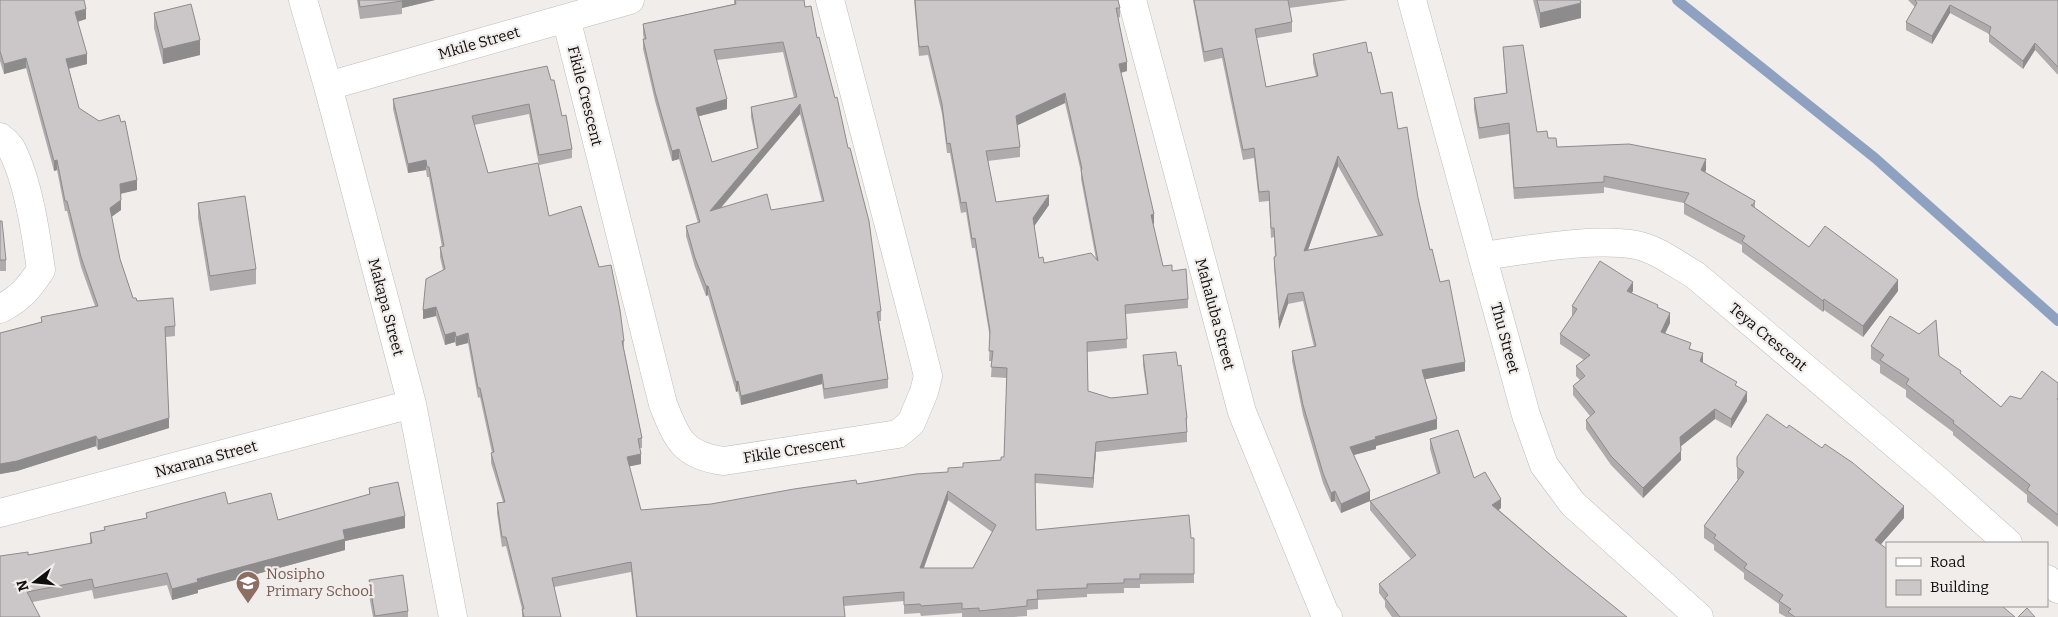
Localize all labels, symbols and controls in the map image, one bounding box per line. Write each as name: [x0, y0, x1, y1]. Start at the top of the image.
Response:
street label: Mkile Street: [436, 23, 522, 63]
street label: Fikile Crescent: [564, 44, 606, 148]
street label: Makapa Street: [364, 256, 408, 358]
street label: Mahaluba Street: [1191, 256, 1239, 372]
street label: Teya Crescent: [1725, 299, 1811, 375]
street label: Thu Street: [1487, 301, 1523, 376]
street label: Fikile Crescent: [742, 433, 847, 467]
street label: Nxarana Street: [153, 437, 260, 481]
legend: [1886, 542, 2048, 607]
text: Road: [1930, 553, 1965, 571]
north arrow: [10, 557, 60, 607]
place label: Nosipho Primary School: [266, 565, 373, 600]
school or university icon: Nosipho Primary School: [235, 570, 261, 604]
text: N: [13, 578, 33, 593]
text: Building: [1930, 578, 1989, 596]

